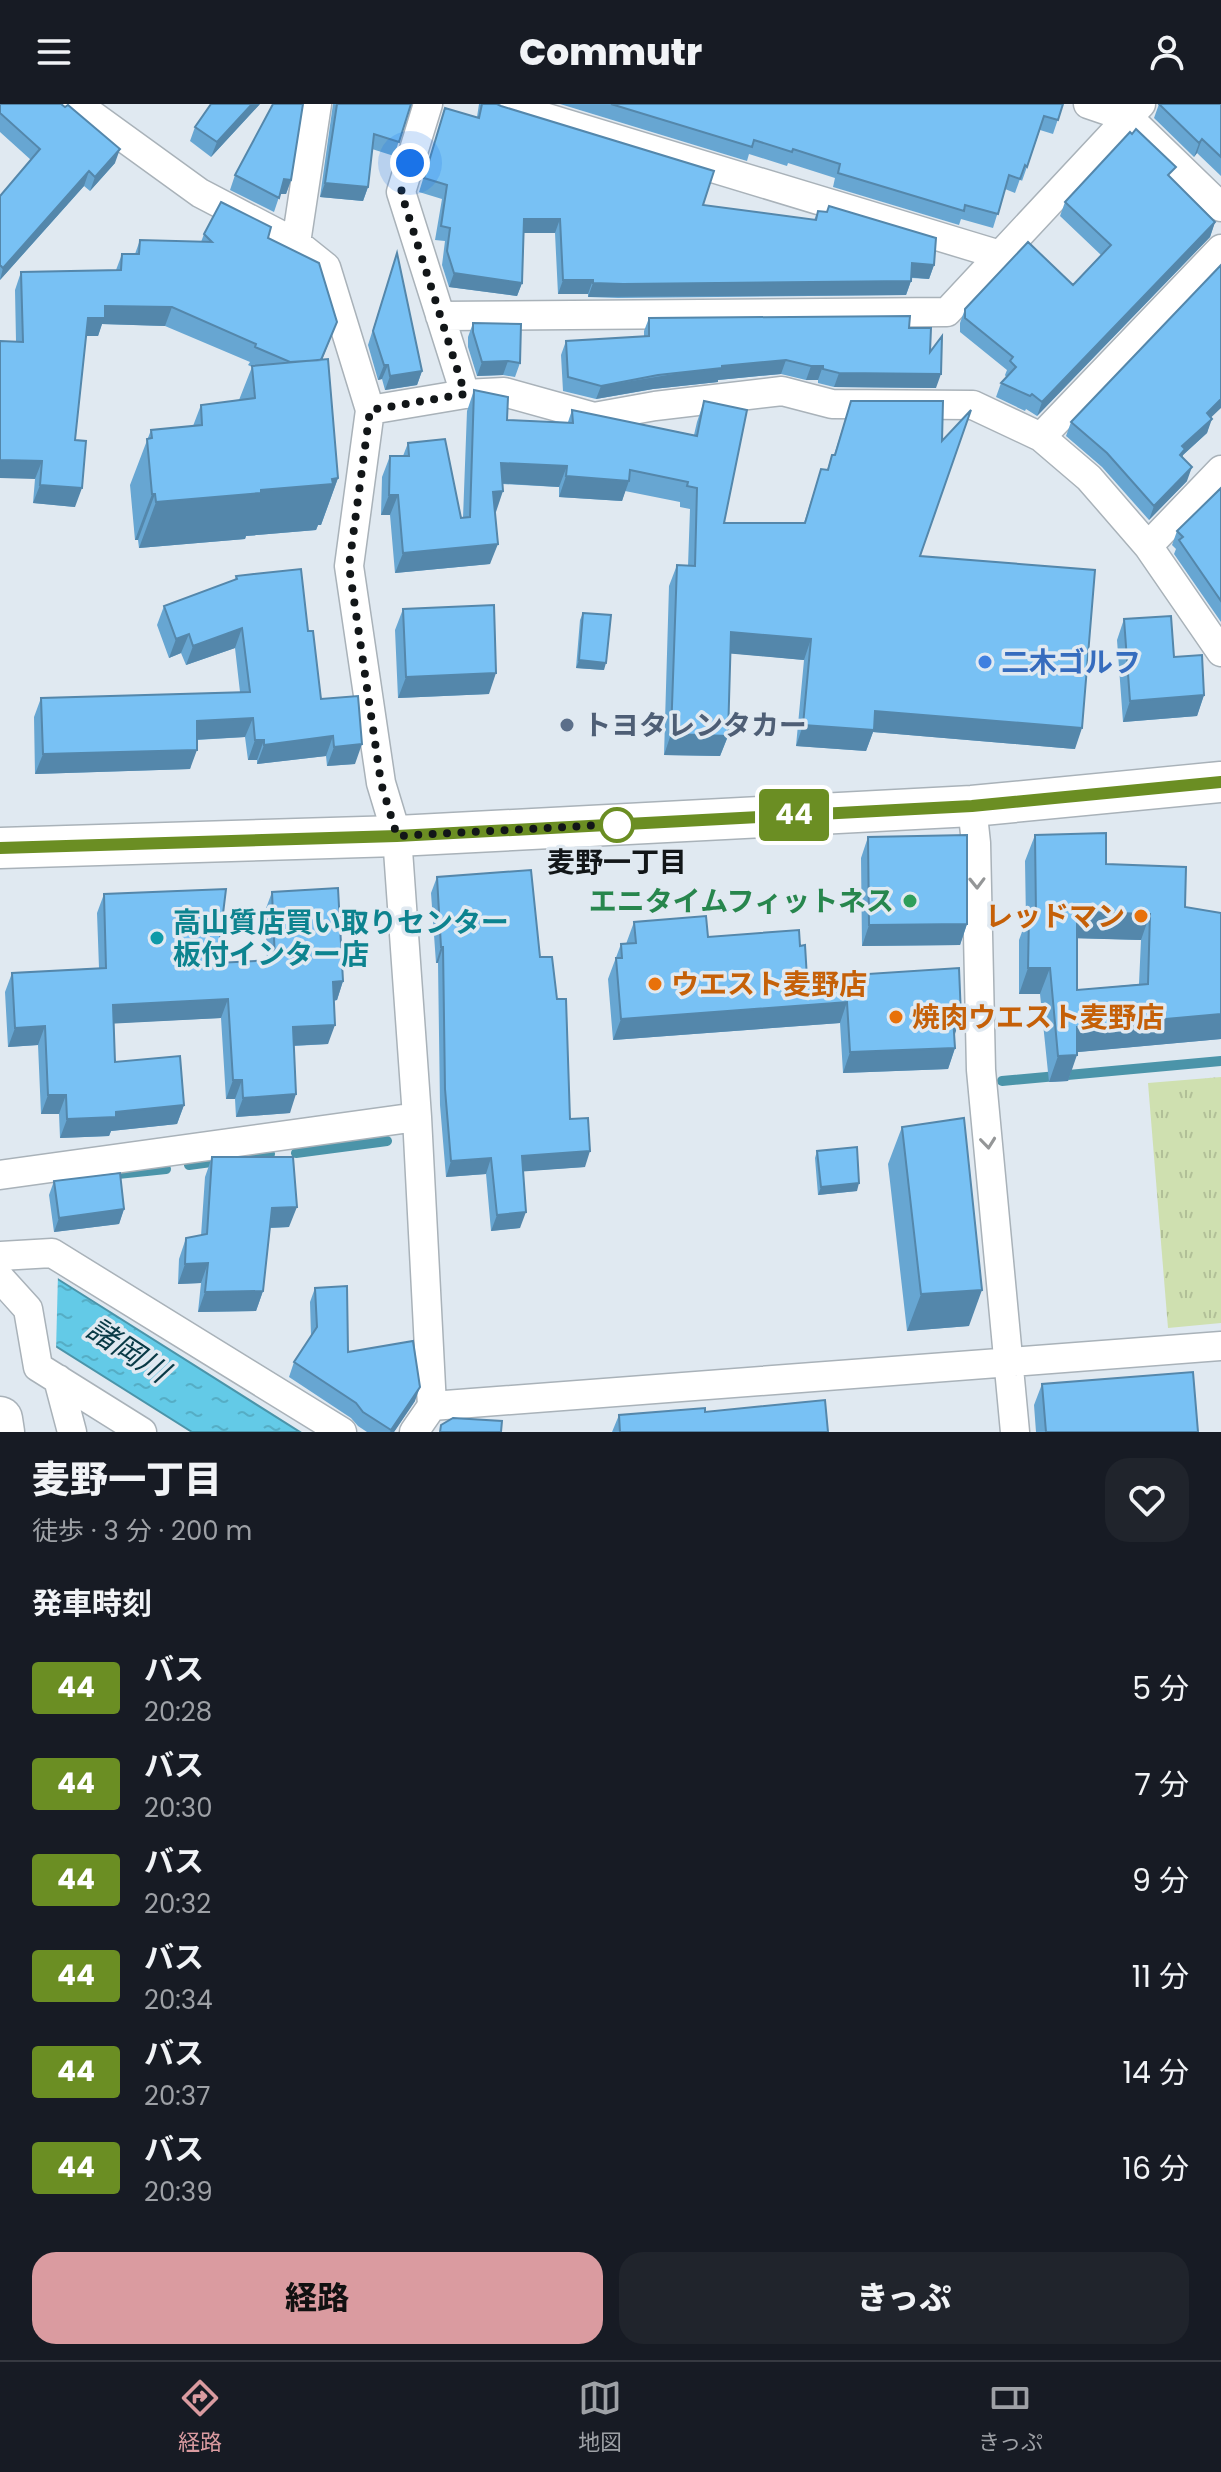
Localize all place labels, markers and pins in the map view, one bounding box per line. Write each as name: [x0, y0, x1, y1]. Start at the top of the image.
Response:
place label: 二木ゴルフ: [1001, 643, 1141, 682]
marker: 二木ゴルフ: [976, 653, 994, 671]
place label: トヨタレンタカー: [583, 706, 807, 745]
marker: トヨタレンタカー: [558, 716, 576, 734]
marker: 麦野一丁目: [600, 808, 634, 842]
place label: 麦野一丁目: [547, 843, 687, 882]
place label: エニタイムフィットネス: [589, 882, 894, 921]
marker: エニタイムフィットネス: [901, 892, 919, 910]
place label: レッドマン: [985, 897, 1125, 936]
place label: 高山質店買い取りセンター 板付インター店: [173, 903, 509, 974]
marker: レッドマン: [1132, 907, 1150, 925]
marker: 高山質店買い取りセンター 板付インター店: [148, 929, 166, 947]
place label: ウエスト麦野店: [671, 965, 867, 1004]
marker: ウエスト麦野店: [646, 975, 664, 993]
place label: 焼肉ウエスト麦野店: [912, 998, 1164, 1037]
marker: 焼肉ウエスト麦野店: [887, 1008, 905, 1026]

